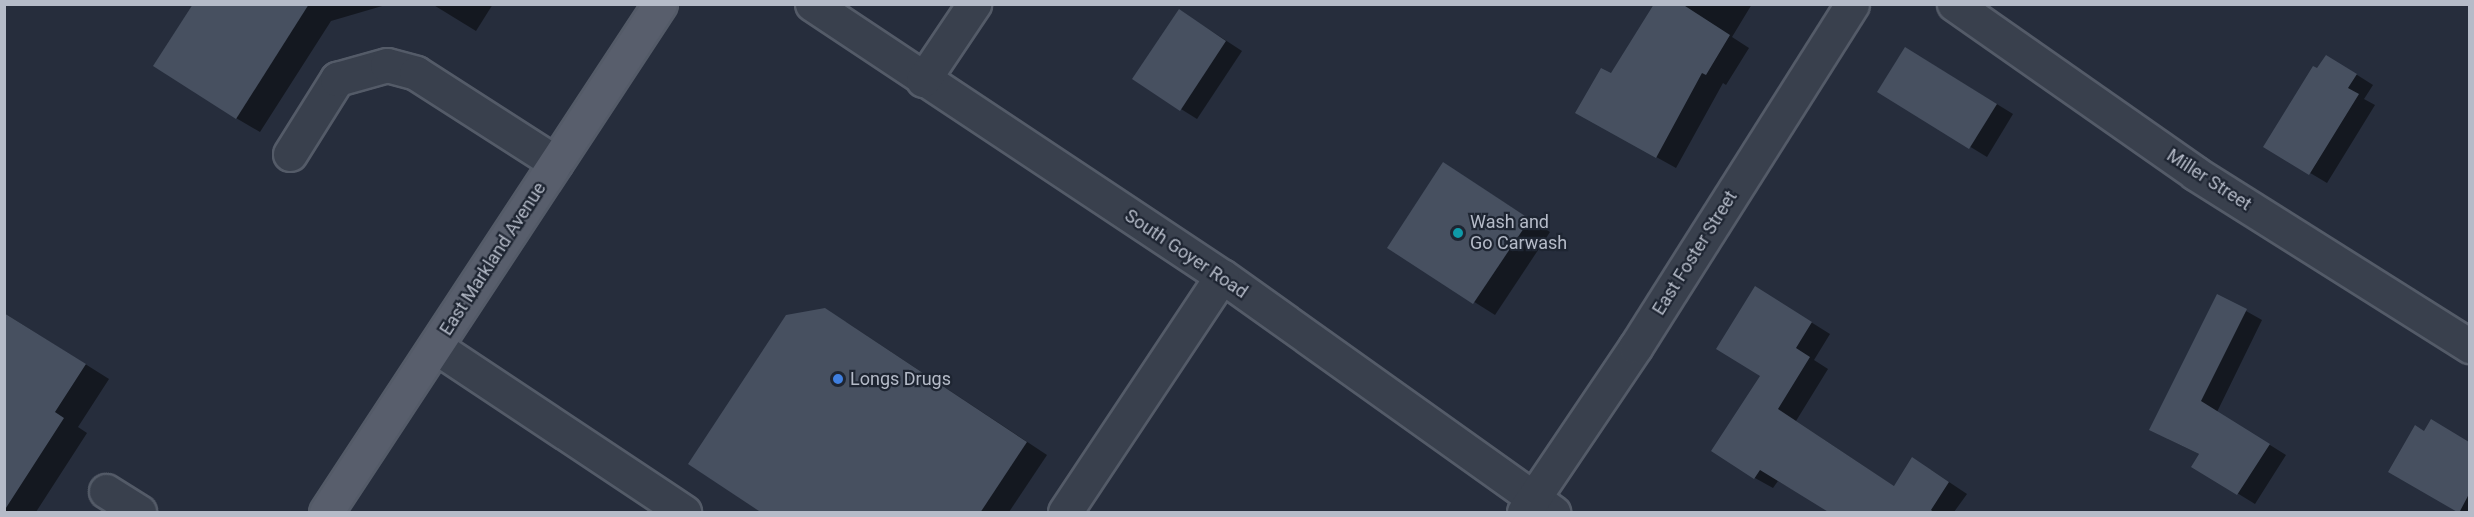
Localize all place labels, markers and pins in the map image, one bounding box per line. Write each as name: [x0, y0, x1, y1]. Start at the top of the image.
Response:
place label: Wash and Go Carwash: [1470, 212, 1567, 254]
marker: Wash and Go Carwash: [1451, 226, 1465, 240]
place label: Longs Drugs: [850, 368, 951, 390]
marker: Longs Drugs: [831, 372, 845, 386]

